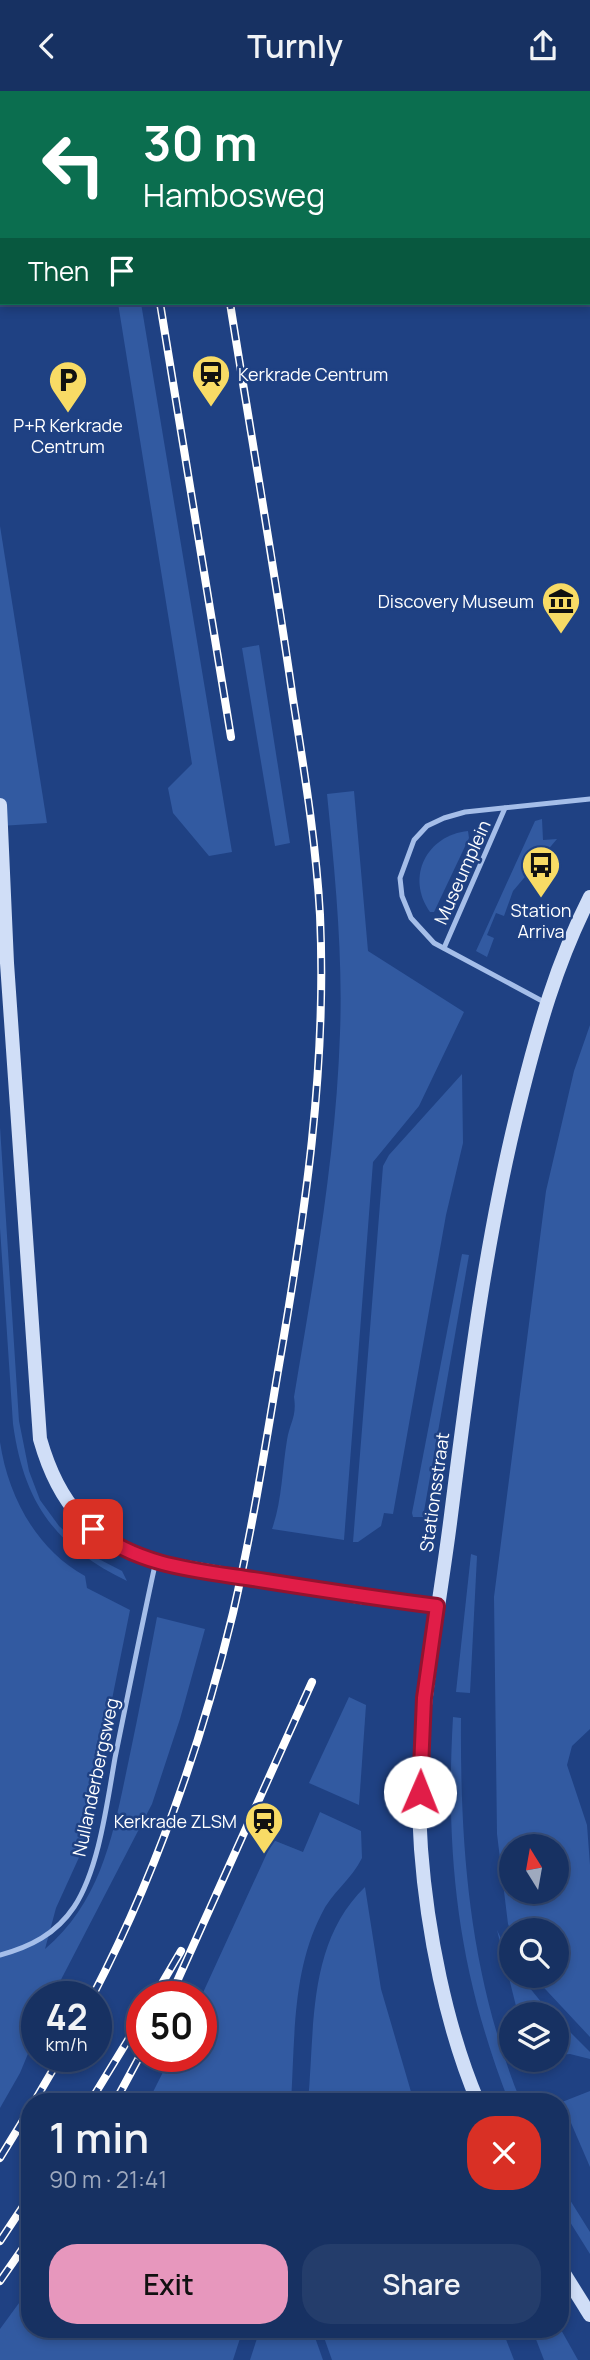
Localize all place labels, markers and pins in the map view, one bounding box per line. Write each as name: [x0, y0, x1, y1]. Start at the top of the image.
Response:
station icon: Kerkrade Centrum: [190, 353, 232, 408]
parking icon: P+R Kerkrade Centrum: [47, 359, 89, 414]
place label: Kerkrade Centrum: [238, 362, 388, 386]
place label: P+R Kerkrade Centrum: [13, 413, 123, 458]
museum icon: Discovery Museum: [540, 580, 582, 635]
place label: Discovery Museum: [378, 589, 534, 613]
bus stop icon: Station Arriva: [520, 844, 562, 899]
place label: Station Arriva: [510, 898, 572, 943]
pin: [63, 1499, 123, 1559]
station icon: Kerkrade ZLSM: [243, 1800, 285, 1855]
place label: Kerkrade ZLSM: [114, 1809, 237, 1833]

